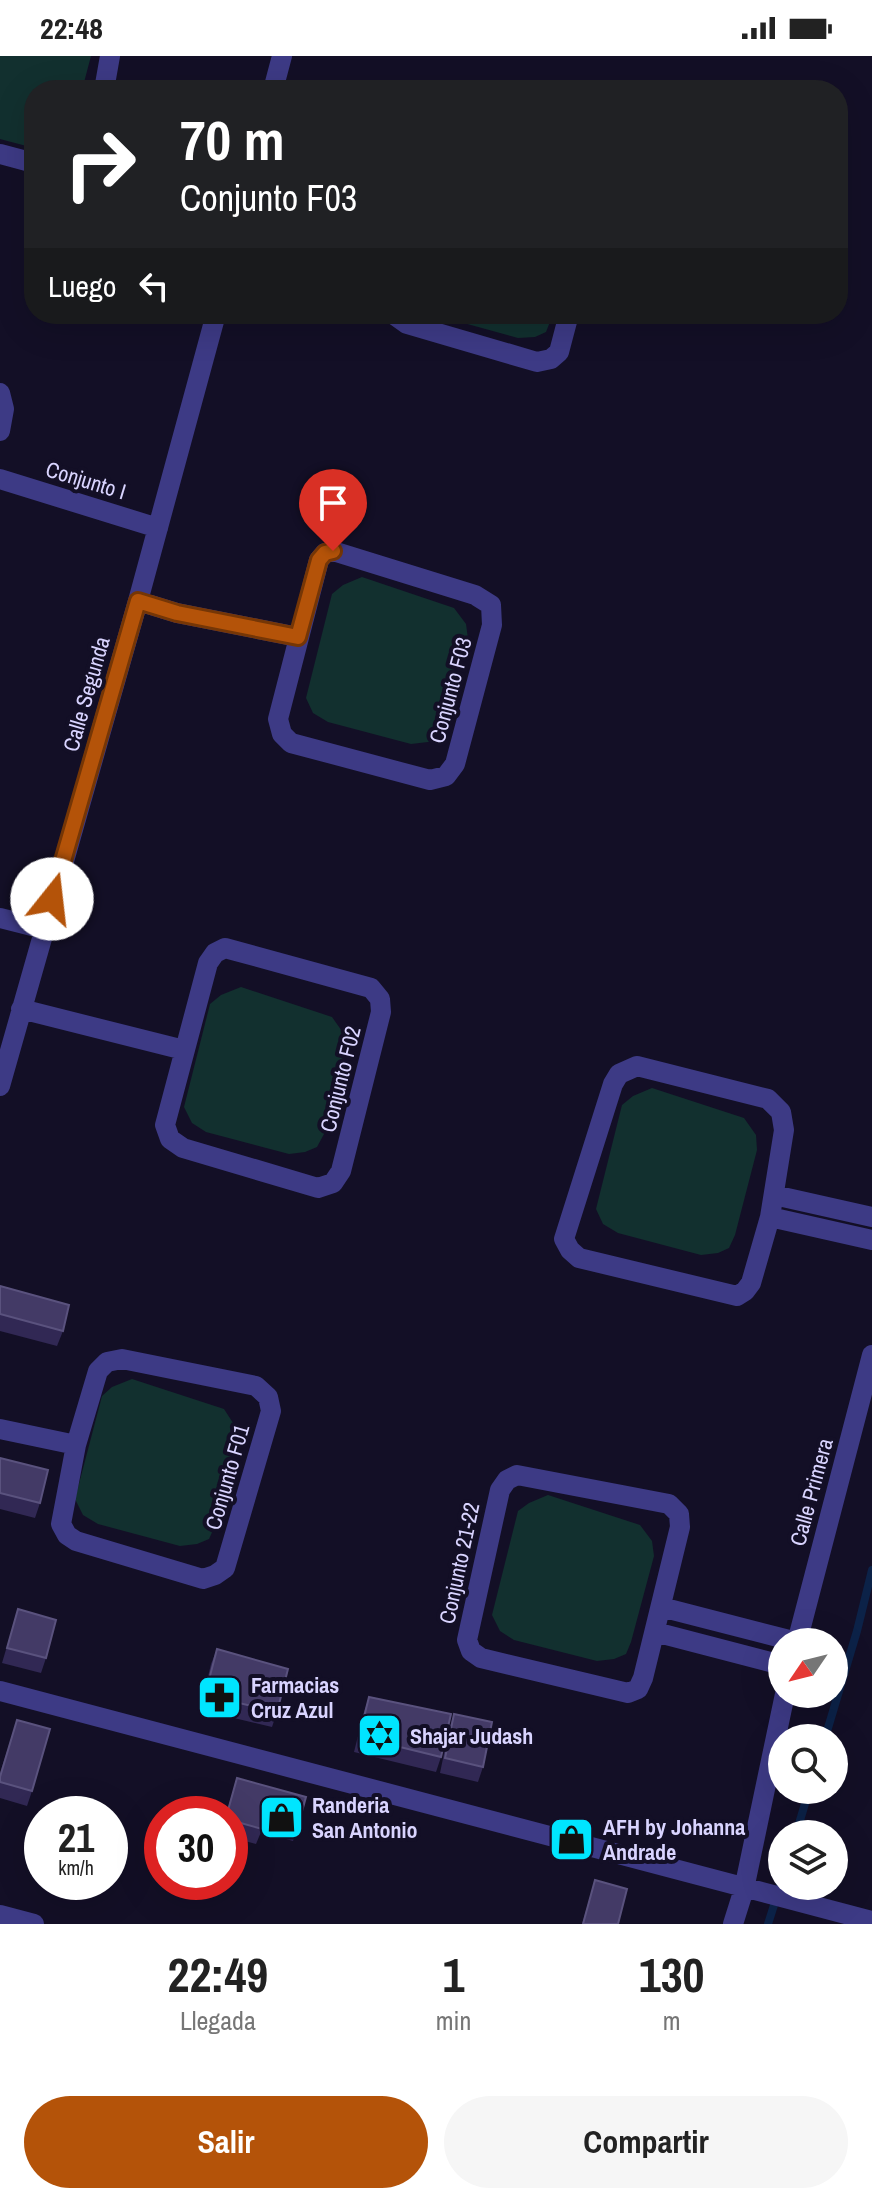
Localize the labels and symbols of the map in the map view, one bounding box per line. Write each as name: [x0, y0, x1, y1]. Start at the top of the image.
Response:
street label: Conjunto I: [42, 454, 130, 506]
pin: [299, 469, 367, 551]
street label: Calle Segunda: [55, 633, 117, 755]
street label: Conjunto F03: [421, 634, 479, 746]
position arrow: [10, 857, 94, 941]
street label: Conjunto F02: [312, 1023, 368, 1135]
street label: Conjunto F01: [198, 1421, 256, 1533]
street label: Calle Primera: [782, 1435, 840, 1549]
street label: Conjunto 21-22: [432, 1500, 486, 1626]
north arrow: [768, 1628, 848, 1708]
place label: Farmacias Cruz Azul: [251, 1670, 339, 1725]
pharmacy icon: Farmacias Cruz Azul: [196, 1674, 244, 1722]
synagogue icon: Shajar Judash: [355, 1712, 403, 1760]
place label: Shajar Judash: [410, 1721, 533, 1751]
place label: Randeria San Antonio: [312, 1790, 418, 1845]
shop icon: Randeria San Antonio: [257, 1794, 305, 1842]
speed limit sign: 30: [144, 1796, 248, 1900]
place label: AFH by Johanna Andrade: [603, 1812, 745, 1867]
shop icon: AFH by Johanna Andrade: [548, 1816, 596, 1864]

